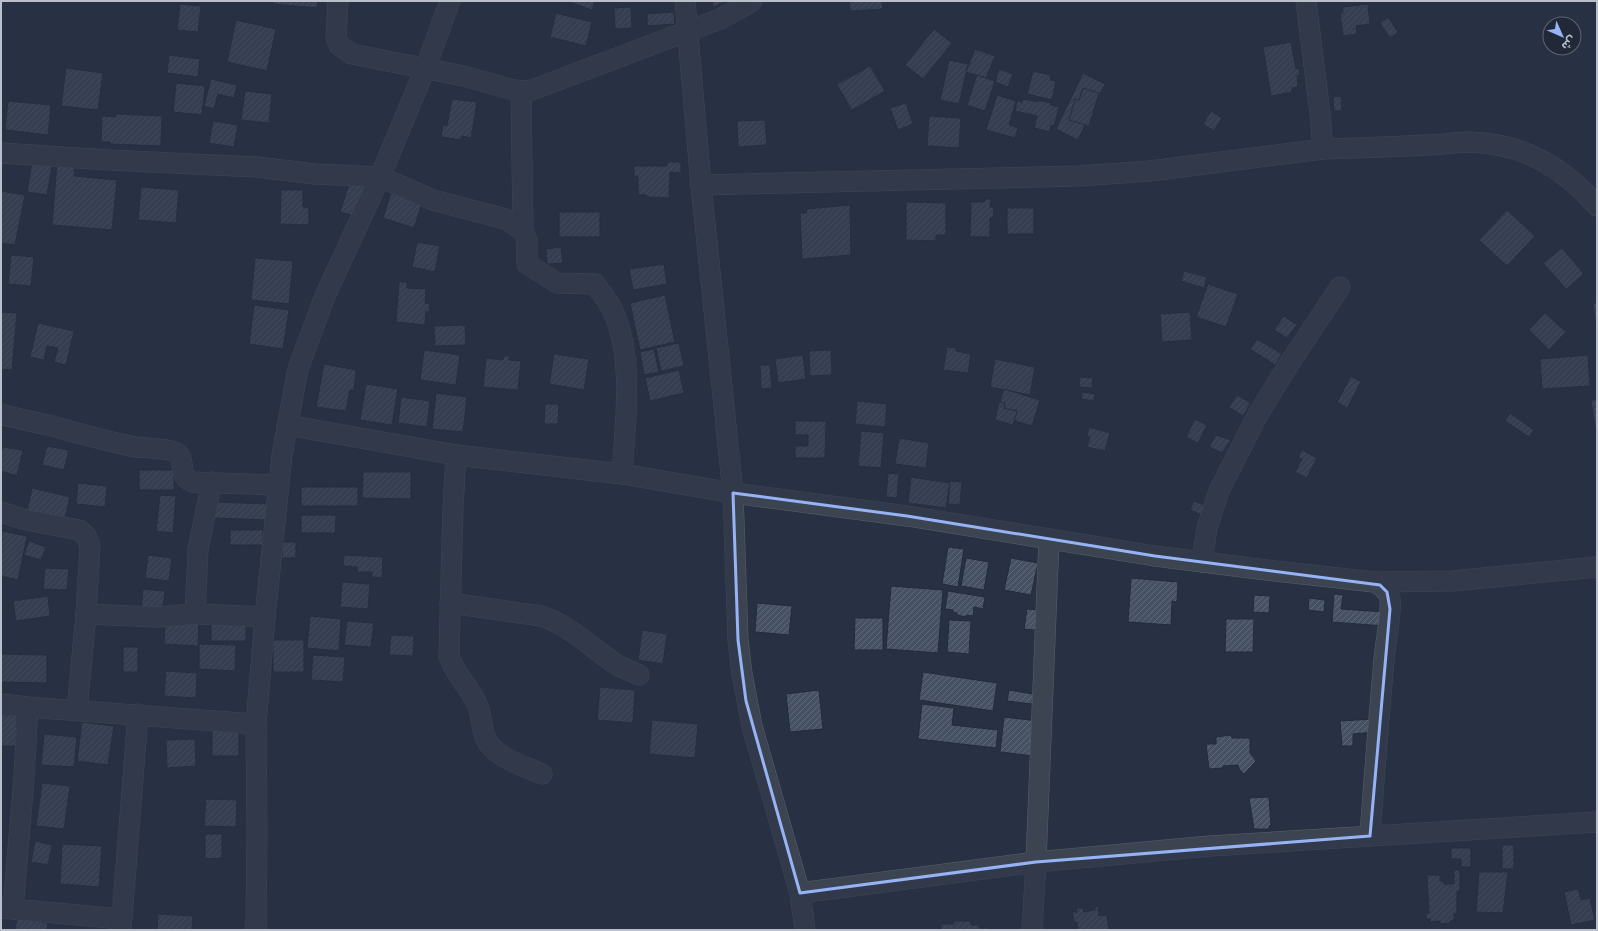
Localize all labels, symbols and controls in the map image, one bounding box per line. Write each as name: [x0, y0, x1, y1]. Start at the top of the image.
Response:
north arrow: [1542, 16, 1582, 56]
text: ش: [1559, 33, 1579, 53]

